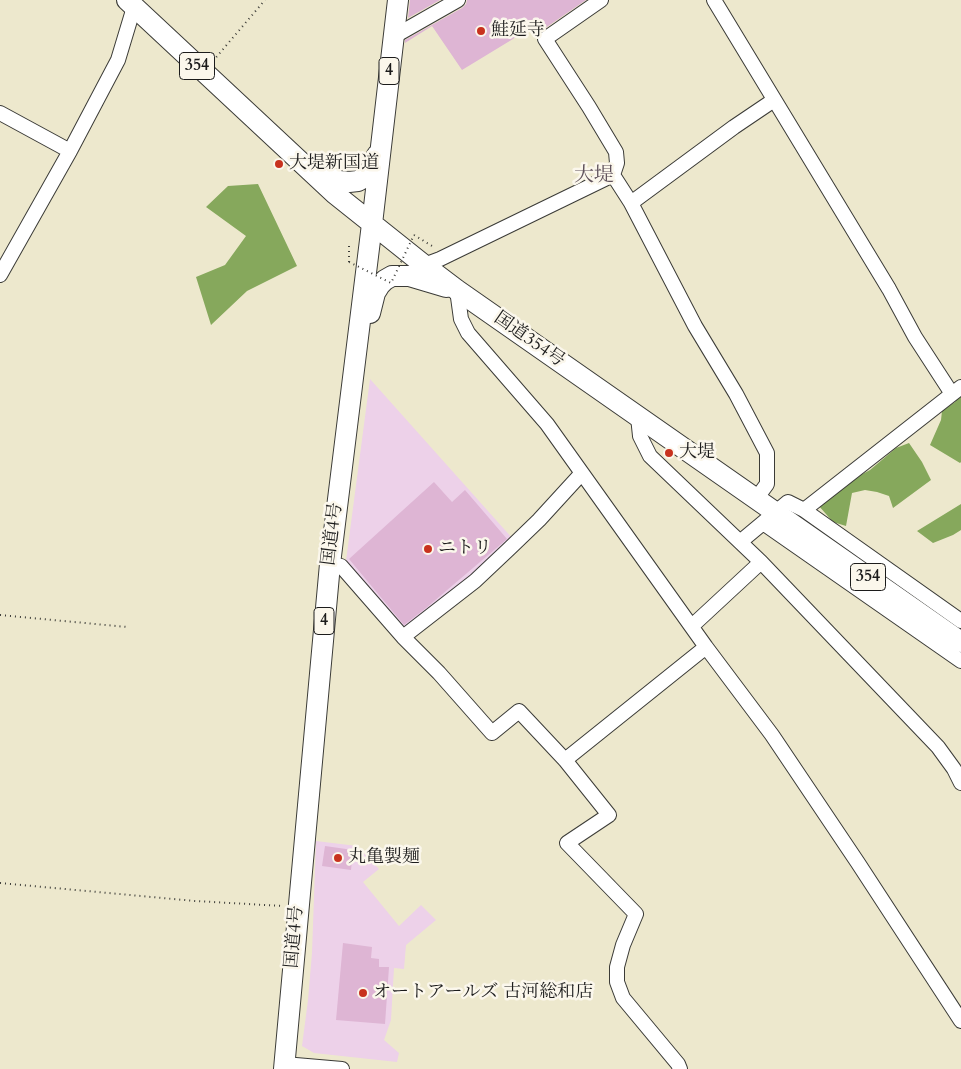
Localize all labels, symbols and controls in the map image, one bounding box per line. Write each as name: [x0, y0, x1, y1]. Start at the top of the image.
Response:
place label: 鮭延寺: [491, 20, 545, 42]
marker: 鮭延寺: [475, 25, 487, 37]
road number: 354: [180, 52, 214, 80]
road number: 4: [379, 58, 399, 84]
place label: 大堤新国道: [289, 153, 379, 175]
marker: 大堤新国道: [273, 158, 285, 170]
district label: 大堤: [574, 164, 614, 188]
street label: 国道354号: [489, 308, 569, 372]
place label: 大堤: [679, 442, 715, 464]
marker: 大堤: [663, 447, 675, 459]
street label: 国道4号: [318, 501, 348, 567]
place label: ニトリ: [438, 538, 492, 560]
marker: ニトリ: [422, 543, 434, 555]
road number: 354: [850, 564, 886, 590]
road number: 4: [314, 608, 334, 634]
place label: 丸亀製麺: [348, 847, 420, 869]
marker: 丸亀製麺: [332, 852, 344, 864]
street label: 国道4号: [281, 905, 309, 969]
place label: オートアールズ 古河総和店: [373, 982, 593, 1004]
marker: オートアールズ 古河総和店: [357, 987, 369, 999]

